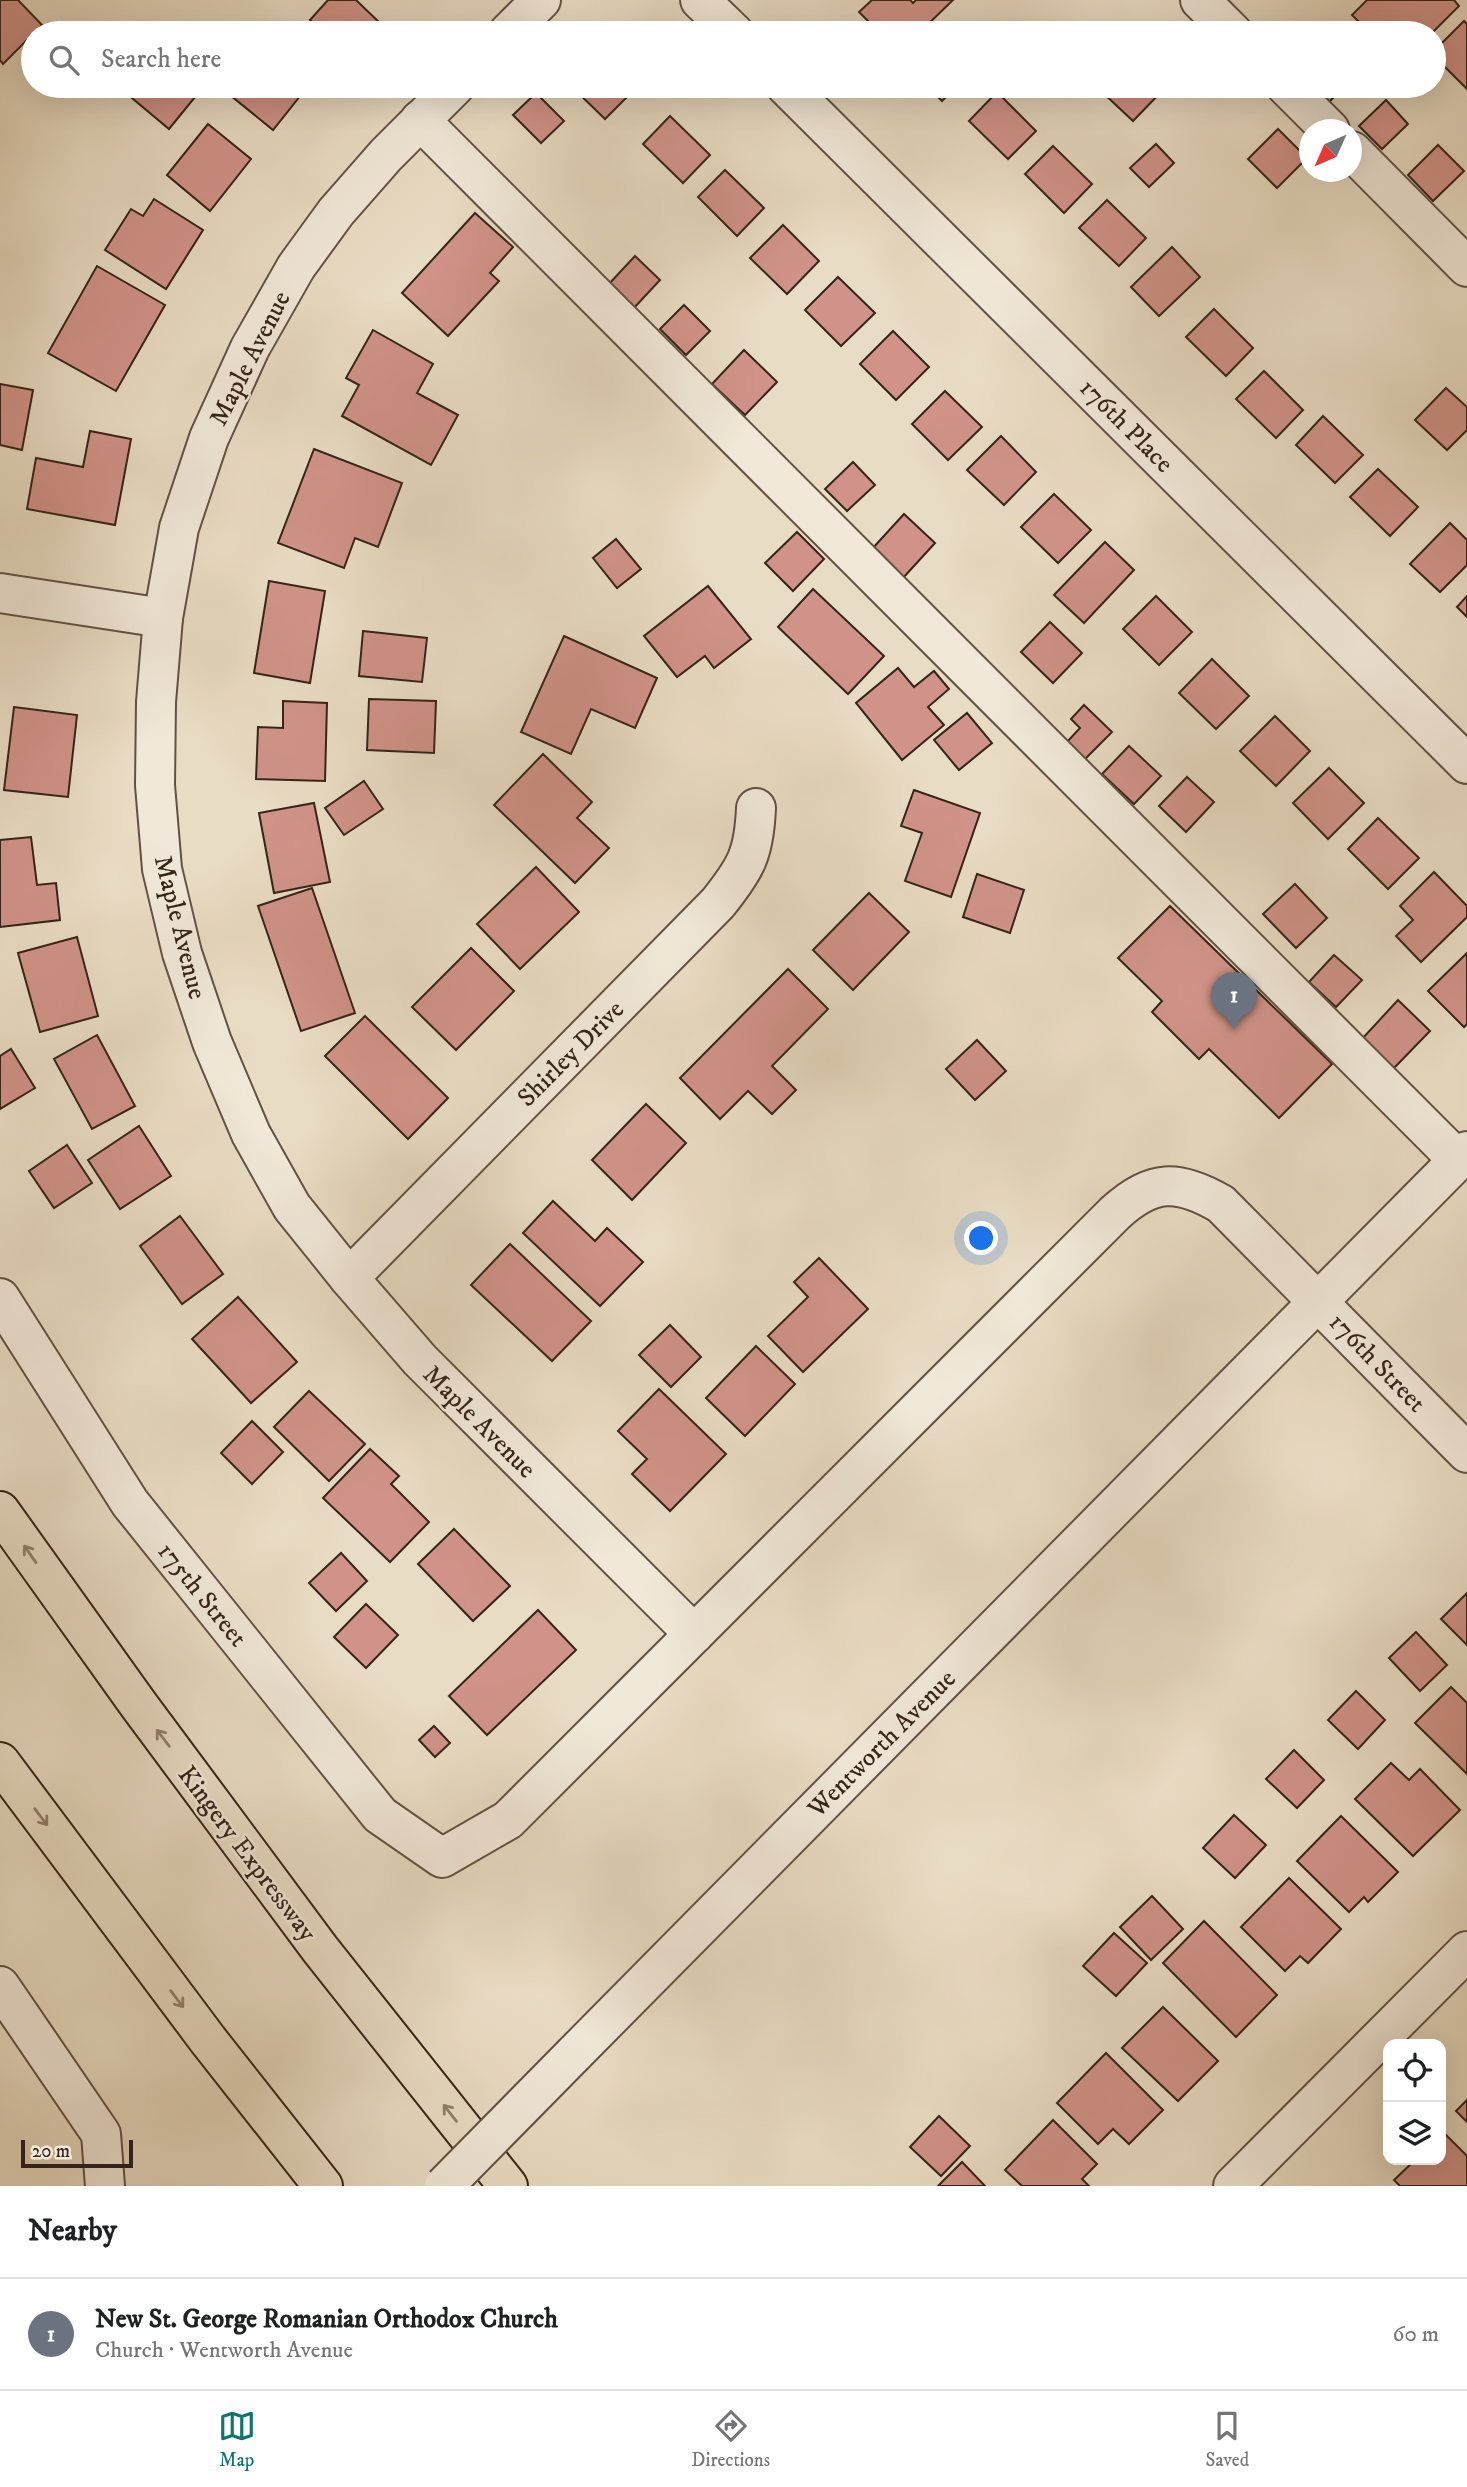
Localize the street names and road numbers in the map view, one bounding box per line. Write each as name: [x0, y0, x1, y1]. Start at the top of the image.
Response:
street label: Maple Avenue: [202, 286, 298, 432]
street label: 176th Place: [1072, 372, 1180, 480]
street label: Maple Avenue: [146, 852, 213, 1003]
street label: Shirley Drive: [511, 994, 631, 1114]
street label: 176th Street: [1321, 1306, 1432, 1420]
street label: Maple Avenue: [415, 1359, 542, 1486]
street label: 175th Street: [150, 1536, 254, 1654]
street label: Wentworth Avenue: [800, 1663, 963, 1826]
street label: Kingery Expressway: [170, 1760, 324, 1949]

